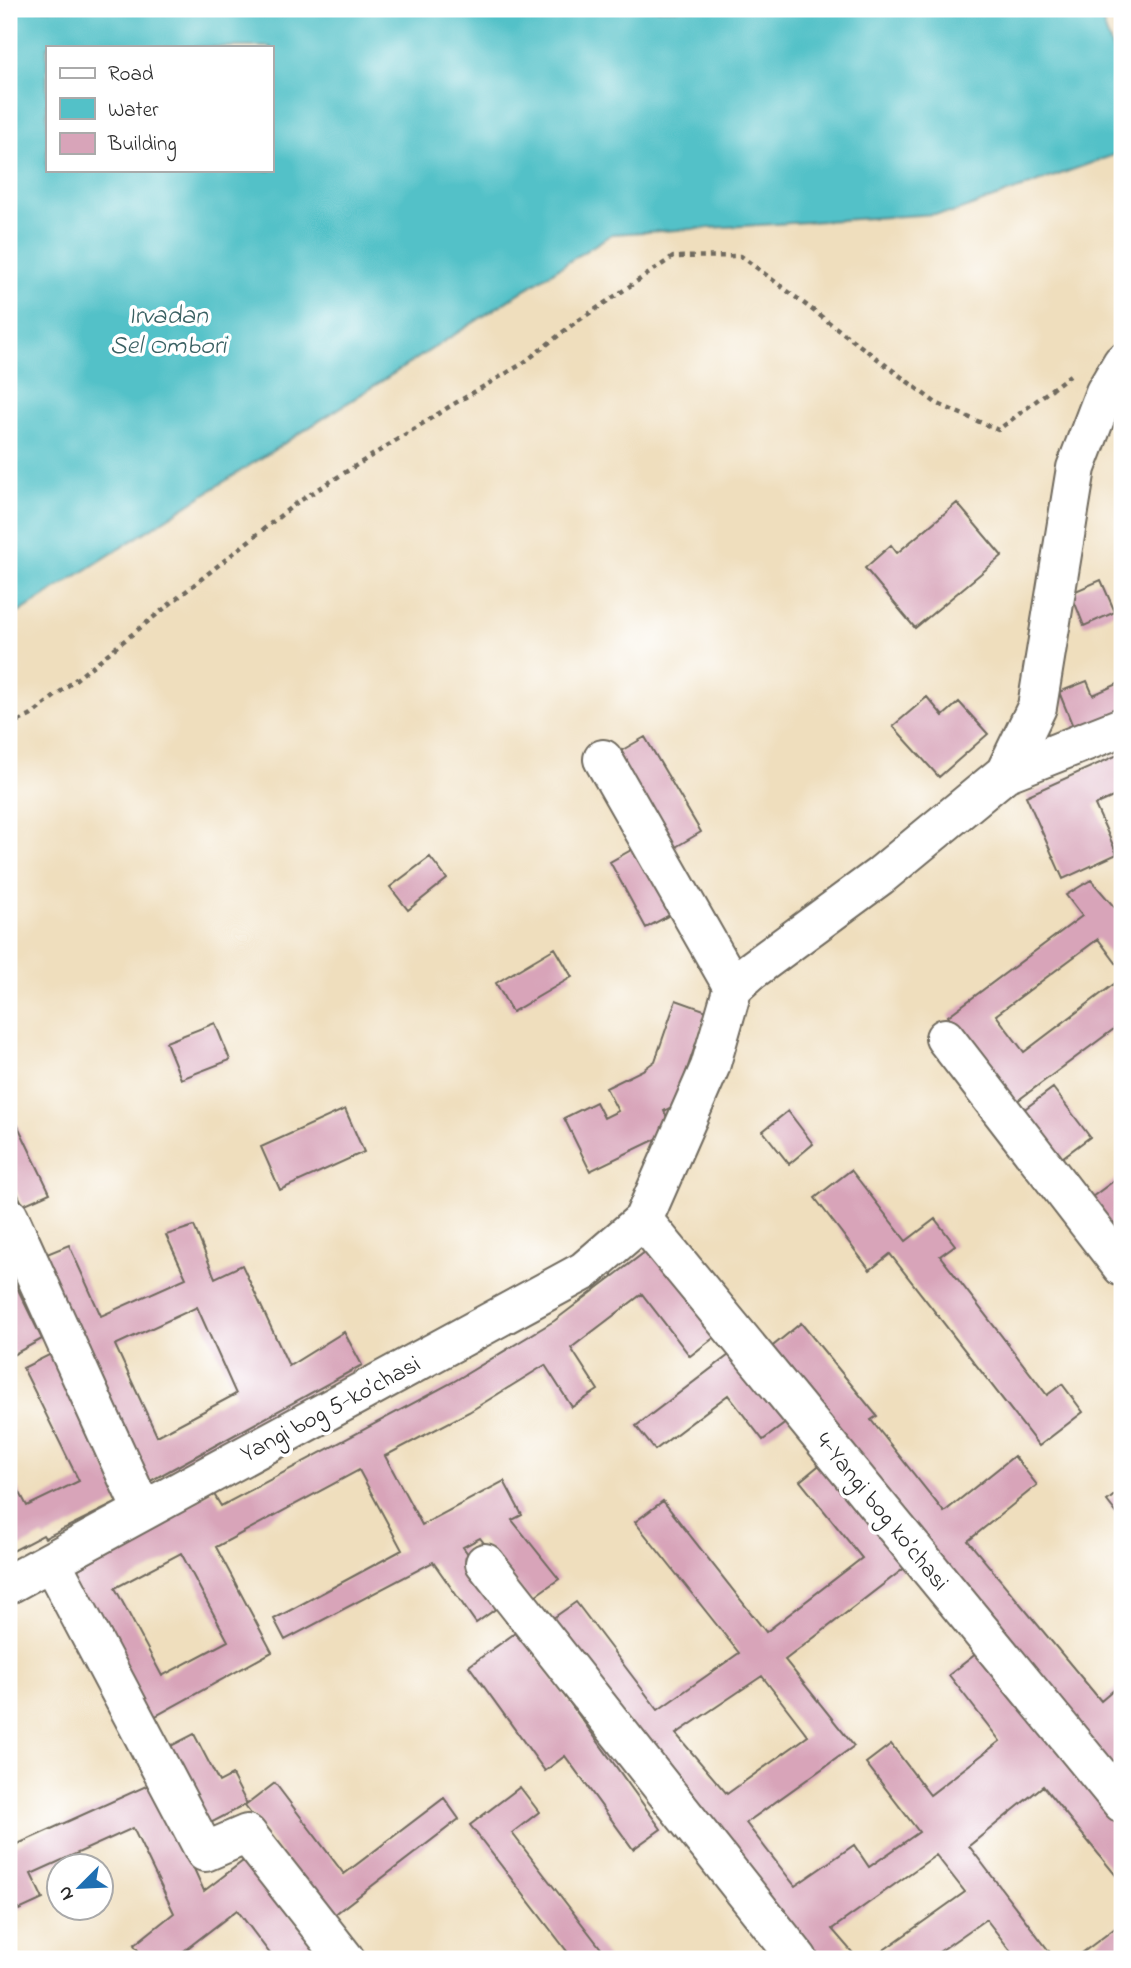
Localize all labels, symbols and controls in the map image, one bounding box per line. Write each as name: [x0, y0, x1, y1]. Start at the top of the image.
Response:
legend: [46, 46, 273, 172]
text: Road: [108, 60, 154, 90]
text: Water: [108, 96, 159, 126]
text: Building: [107, 130, 177, 162]
water label: Irvadan Sel Ombori: [110, 298, 229, 366]
street label: Yangi bog 5-koʼchasi: [235, 1348, 427, 1472]
street label: 4-Yangi bog koʼchasi: [806, 1426, 956, 1600]
north arrow: [46, 1853, 116, 1923]
text: N: [52, 1881, 82, 1904]

